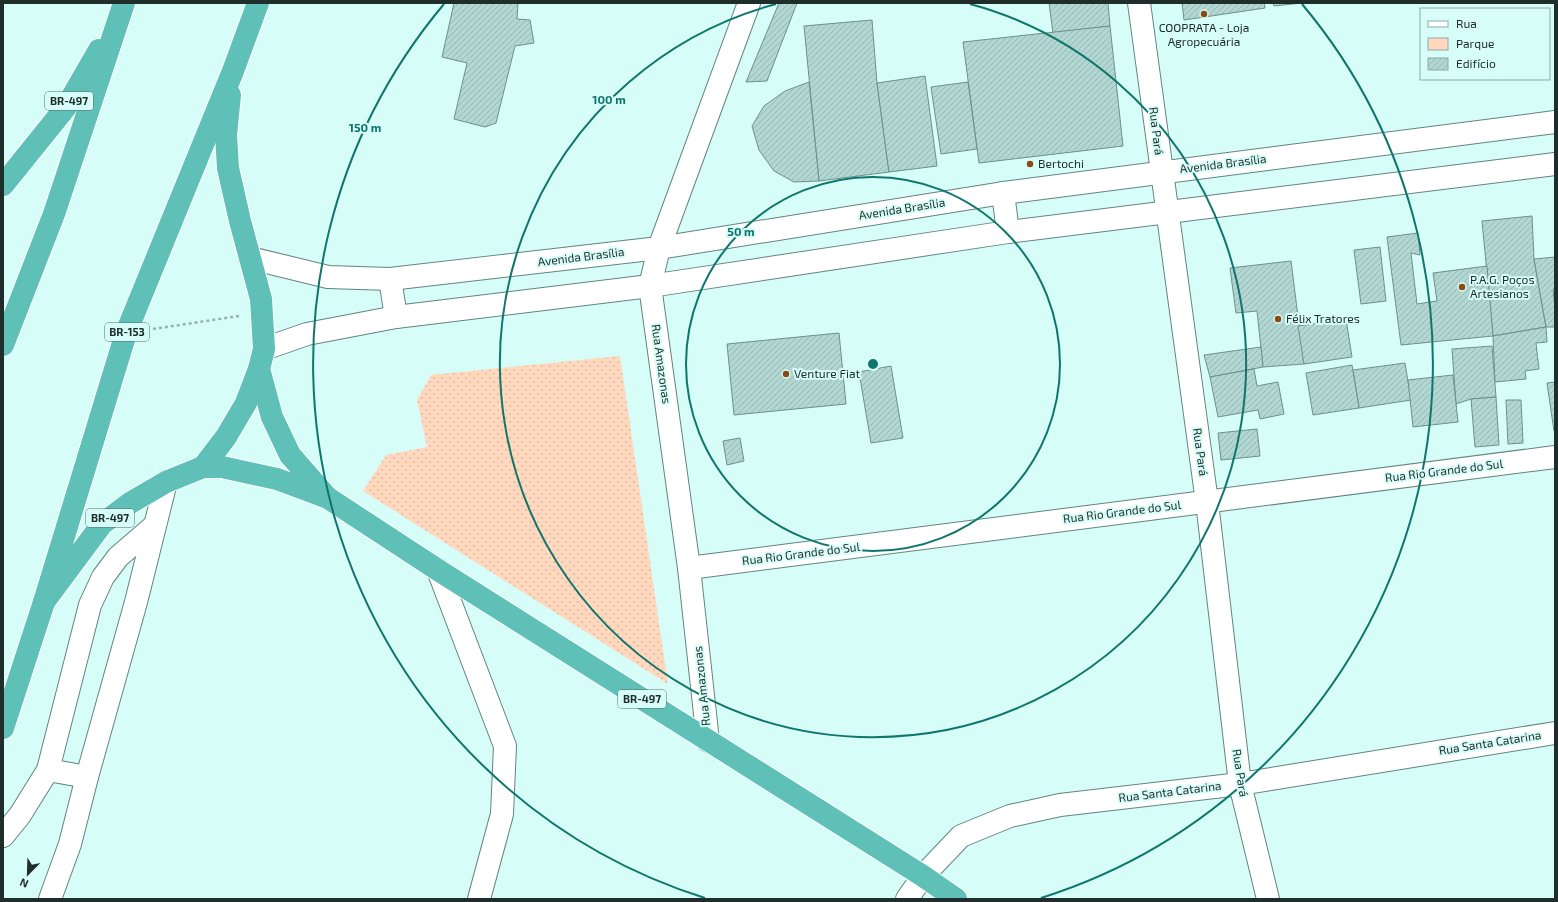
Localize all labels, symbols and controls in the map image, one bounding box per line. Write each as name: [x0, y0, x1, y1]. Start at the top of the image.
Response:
legend: [1420, 8, 1550, 80]
marker: COOPRATA - Loja Agropecuária: [1199, 9, 1209, 19]
text: Rua: [1456, 16, 1477, 30]
place label: COOPRATA - Loja Agropecuária: [1159, 20, 1249, 48]
text: Parque: [1456, 36, 1494, 50]
text: Edifício: [1456, 56, 1496, 70]
road number: BR-497: [45, 92, 93, 110]
text: 100 m: [592, 92, 626, 106]
street label: Rua Pará: [1147, 106, 1167, 156]
text: 150 m: [349, 120, 381, 134]
street label: Avenida Brasília: [1179, 151, 1267, 175]
place label: Bertochi: [1038, 156, 1084, 170]
marker: Bertochi: [1025, 159, 1035, 169]
street label: Avenida Brasília: [858, 194, 946, 222]
text: 50 m: [727, 224, 755, 238]
street label: Avenida Brasília: [537, 244, 625, 268]
place label: P.A.G. Poços Artesianos: [1470, 272, 1535, 300]
marker: P.A.G. Poços Artesianos: [1457, 282, 1467, 292]
place label: Félix Tratores: [1286, 311, 1360, 325]
marker: Félix Tratores: [1273, 314, 1283, 324]
road number: BR-153: [105, 323, 149, 341]
street label: Rua Amazonas: [649, 323, 675, 405]
centre of rings: [866, 357, 880, 371]
place label: Venture Fiat: [794, 366, 860, 380]
marker: Venture Fiat: [781, 369, 791, 379]
street label: Rua Pará: [1191, 427, 1211, 477]
street label: Rua Rio Grande do Sul: [1384, 456, 1504, 484]
street label: Rua Rio Grande do Sul: [1062, 497, 1182, 525]
road number: BR-497: [86, 509, 134, 527]
street label: Rua Rio Grande do Sul: [741, 539, 861, 567]
street label: Rua Amazonas: [690, 645, 712, 727]
road number: BR-497: [618, 690, 666, 708]
street label: Rua Santa Catarina: [1438, 727, 1542, 757]
street label: Rua Pará: [1230, 748, 1252, 798]
street label: Rua Santa Catarina: [1118, 778, 1222, 804]
north arrow: [8, 854, 48, 894]
text: N: [18, 876, 30, 891]

